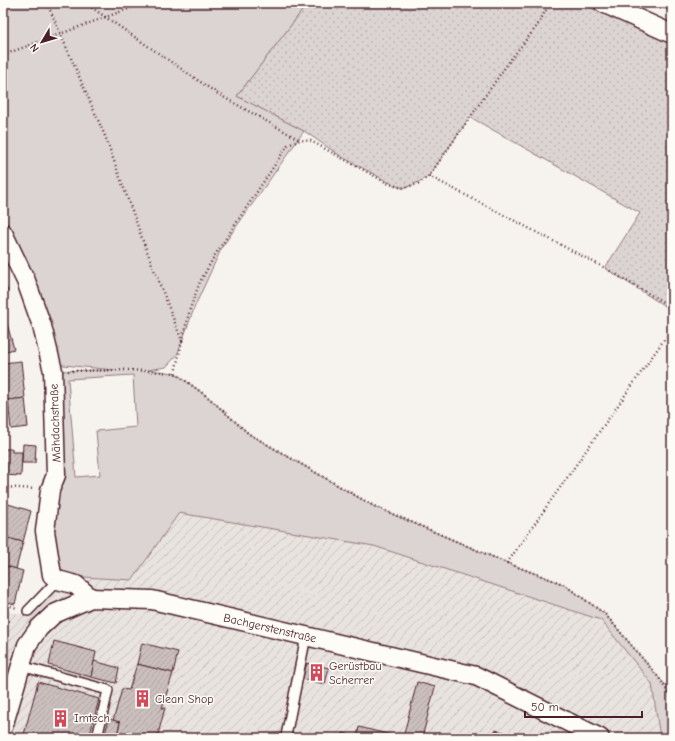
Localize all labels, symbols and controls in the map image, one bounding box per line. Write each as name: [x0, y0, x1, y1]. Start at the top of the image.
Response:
north arrow: [22, 22, 62, 62]
text: N: [27, 41, 42, 55]
street label: Mähdachstraße: [47, 383, 63, 463]
street label: Bachgerstenstraße: [222, 610, 318, 646]
place label: Gerüstbau Scherrer: [329, 659, 382, 687]
building icon: Gerüstbau Scherrer: [306, 663, 326, 683]
building icon: Clean Shop: [132, 689, 152, 709]
place label: Clean Shop: [155, 692, 214, 706]
scale bar: [525, 693, 642, 719]
text: 50 m: [531, 700, 559, 714]
building icon: Imtech: [51, 708, 71, 728]
place label: Imtech: [74, 711, 110, 725]

